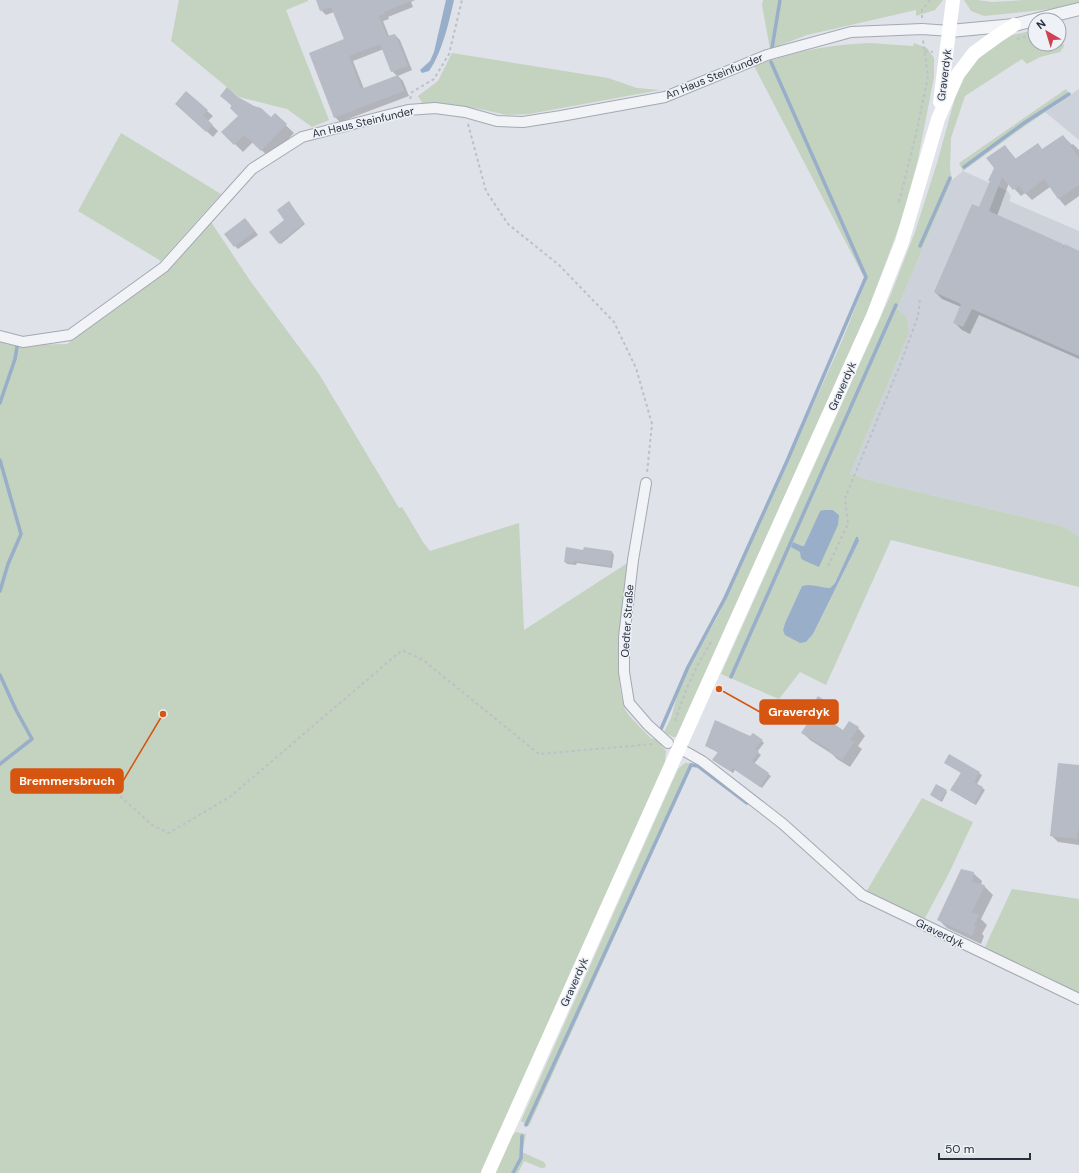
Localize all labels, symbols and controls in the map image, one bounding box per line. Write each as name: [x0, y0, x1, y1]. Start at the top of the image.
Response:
north arrow: [1027, 12, 1067, 52]
text: N: [1033, 16, 1048, 32]
street label: Graverdyk: [934, 48, 954, 102]
street label: An Haus Steinfunder: [663, 50, 765, 102]
street label: An Haus Steinfunder: [311, 103, 415, 141]
street label: Graverdyk: [825, 359, 859, 413]
street label: Oedter Straße: [617, 584, 637, 658]
callout: Graverdyk: [760, 700, 838, 724]
text: Graverdyk: [768, 704, 830, 720]
callout: Bremmersbruch: [11, 769, 123, 793]
text: Bremmersbruch: [19, 773, 115, 789]
street label: Graverdyk: [913, 915, 967, 951]
street label: Graverdyk: [557, 955, 591, 1009]
scale bar: [939, 1135, 1030, 1161]
text: 50 m: [945, 1141, 974, 1157]

